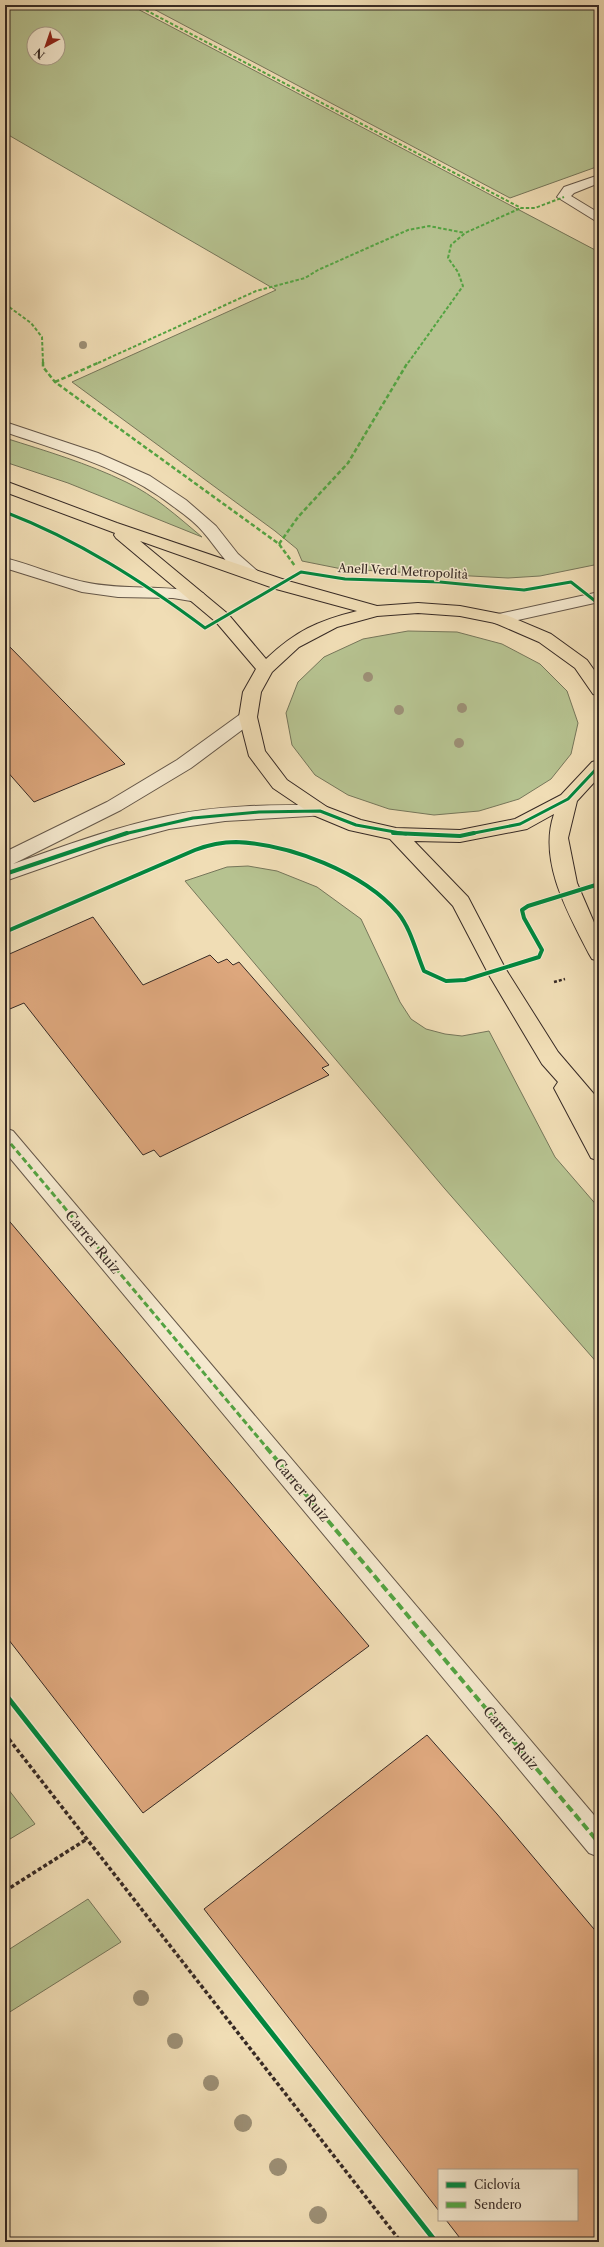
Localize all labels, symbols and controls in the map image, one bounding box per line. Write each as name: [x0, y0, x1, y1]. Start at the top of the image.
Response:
north arrow: [26, 26, 66, 66]
text: N: [31, 45, 48, 62]
street label: Anell Verd Metropolità: [337, 560, 469, 582]
street label: Carrer Ruiz: [61, 1207, 125, 1277]
street label: Carrer Ruiz: [270, 1455, 334, 1525]
street label: Carrer Ruiz: [479, 1703, 543, 1773]
legend: [438, 2169, 578, 2221]
text: Ciclovía: [474, 2177, 521, 2192]
text: Sendero: [474, 2197, 522, 2212]

